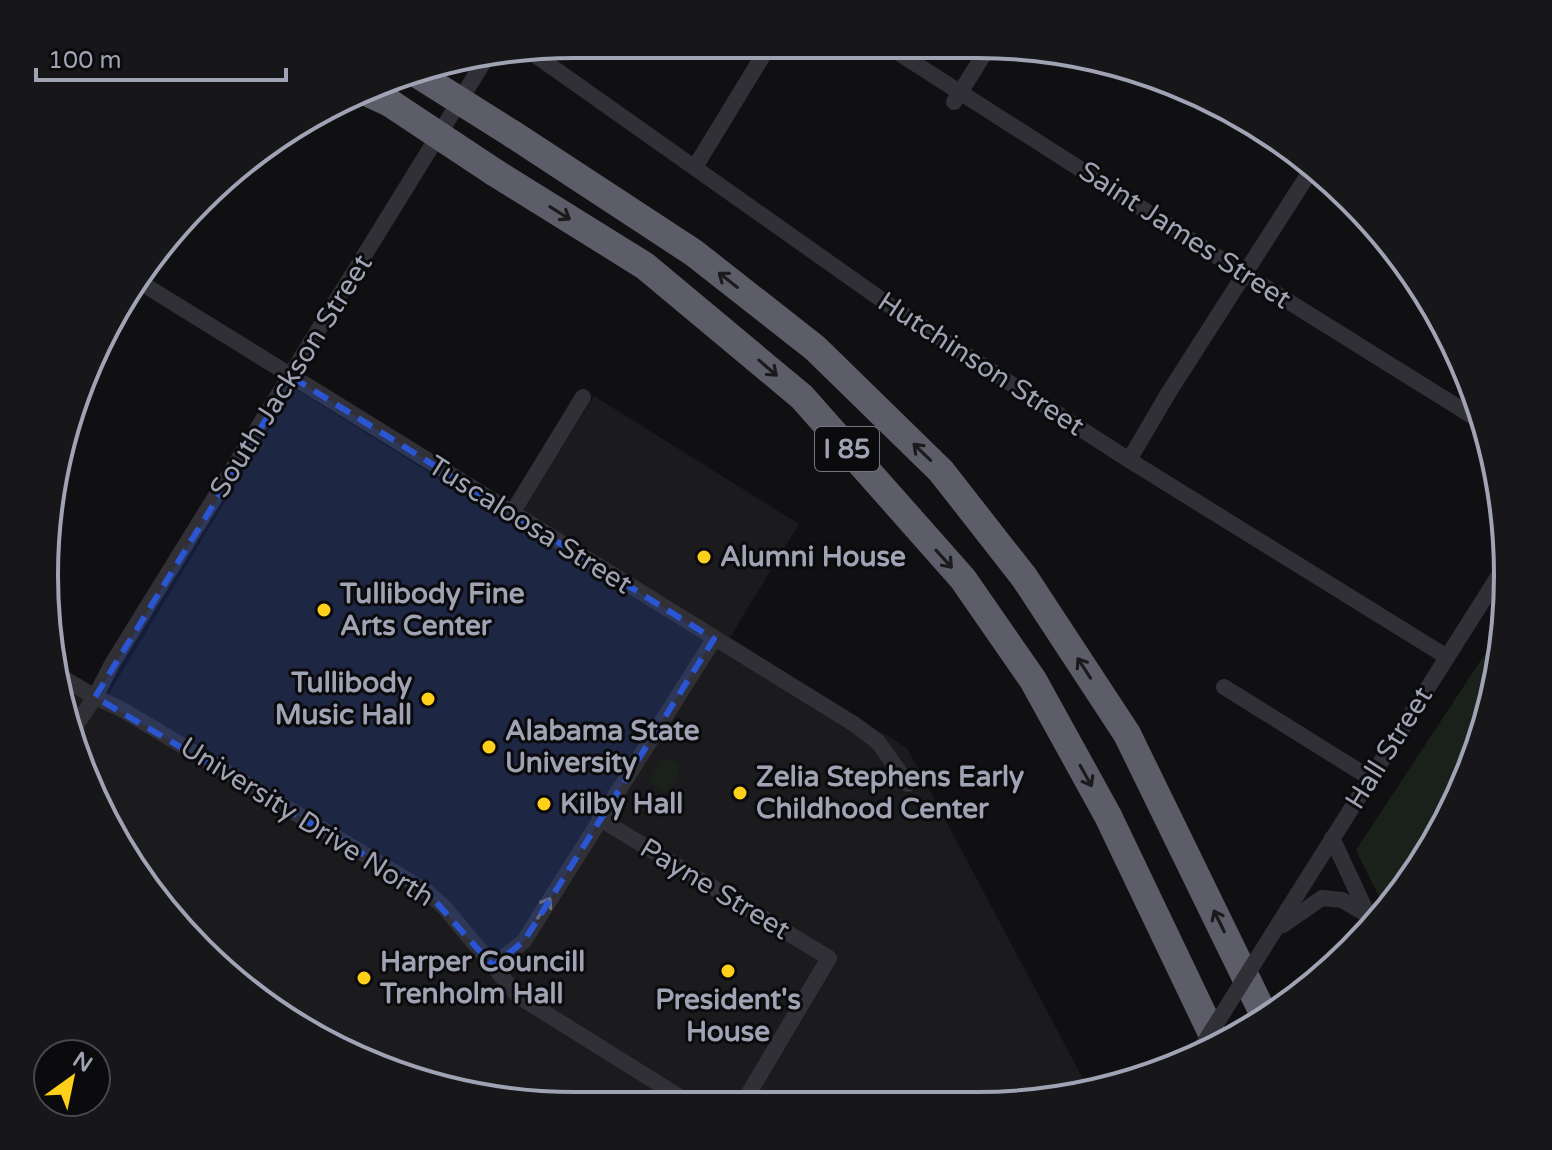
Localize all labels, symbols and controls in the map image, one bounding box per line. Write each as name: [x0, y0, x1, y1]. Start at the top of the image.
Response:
scale bar: [36, 32, 286, 82]
text: 100 m: [48, 46, 122, 75]
street label: Saint James Street: [1073, 154, 1298, 316]
one-way arrow: [548, 206, 571, 222]
street label: South Jackson Street: [202, 248, 380, 504]
one-way arrow: [718, 271, 739, 288]
street label: Hutchinson Street: [871, 285, 1091, 444]
one-way arrow: [757, 359, 778, 377]
road number: I 85: [815, 427, 879, 471]
one-way arrow: [913, 443, 932, 462]
street label: Tuscaloosa Street: [422, 449, 638, 602]
place label: Alumni House: [720, 540, 906, 574]
marker: Alumni House: [695, 548, 713, 566]
one-way arrow: [935, 548, 953, 568]
place label: Tullibody Fine Arts Center: [339, 577, 525, 643]
marker: Tullibody Fine Arts Center: [315, 601, 333, 619]
one-way arrow: [1075, 657, 1092, 679]
place label: Tullibody Music Hall: [275, 666, 412, 732]
street label: Hall Street: [1338, 680, 1440, 816]
marker: Tullibody Music Hall: [419, 690, 437, 708]
place label: Alabama State University: [505, 714, 700, 780]
street label: University Drive North: [174, 730, 440, 914]
marker: Alabama State University: [480, 738, 498, 756]
place label: Zelia Stephens Early Childhood Center: [756, 760, 1024, 826]
one-way arrow: [1078, 764, 1094, 787]
marker: Zelia Stephens Early Childhood Center: [731, 784, 749, 802]
place label: Kilby Hall: [560, 787, 683, 821]
marker: Kilby Hall: [535, 795, 553, 813]
street label: Payne Street: [634, 831, 796, 947]
one-way arrow: [536, 898, 553, 920]
one-way arrow: [1210, 910, 1226, 934]
place label: Harper Councill Trenholm Hall: [379, 945, 585, 1011]
marker: President's House: [719, 962, 737, 980]
marker: Harper Councill Trenholm Hall: [355, 969, 373, 987]
place label: President's House: [655, 983, 801, 1049]
north arrow: [32, 1038, 112, 1118]
text: N: [68, 1046, 97, 1078]

